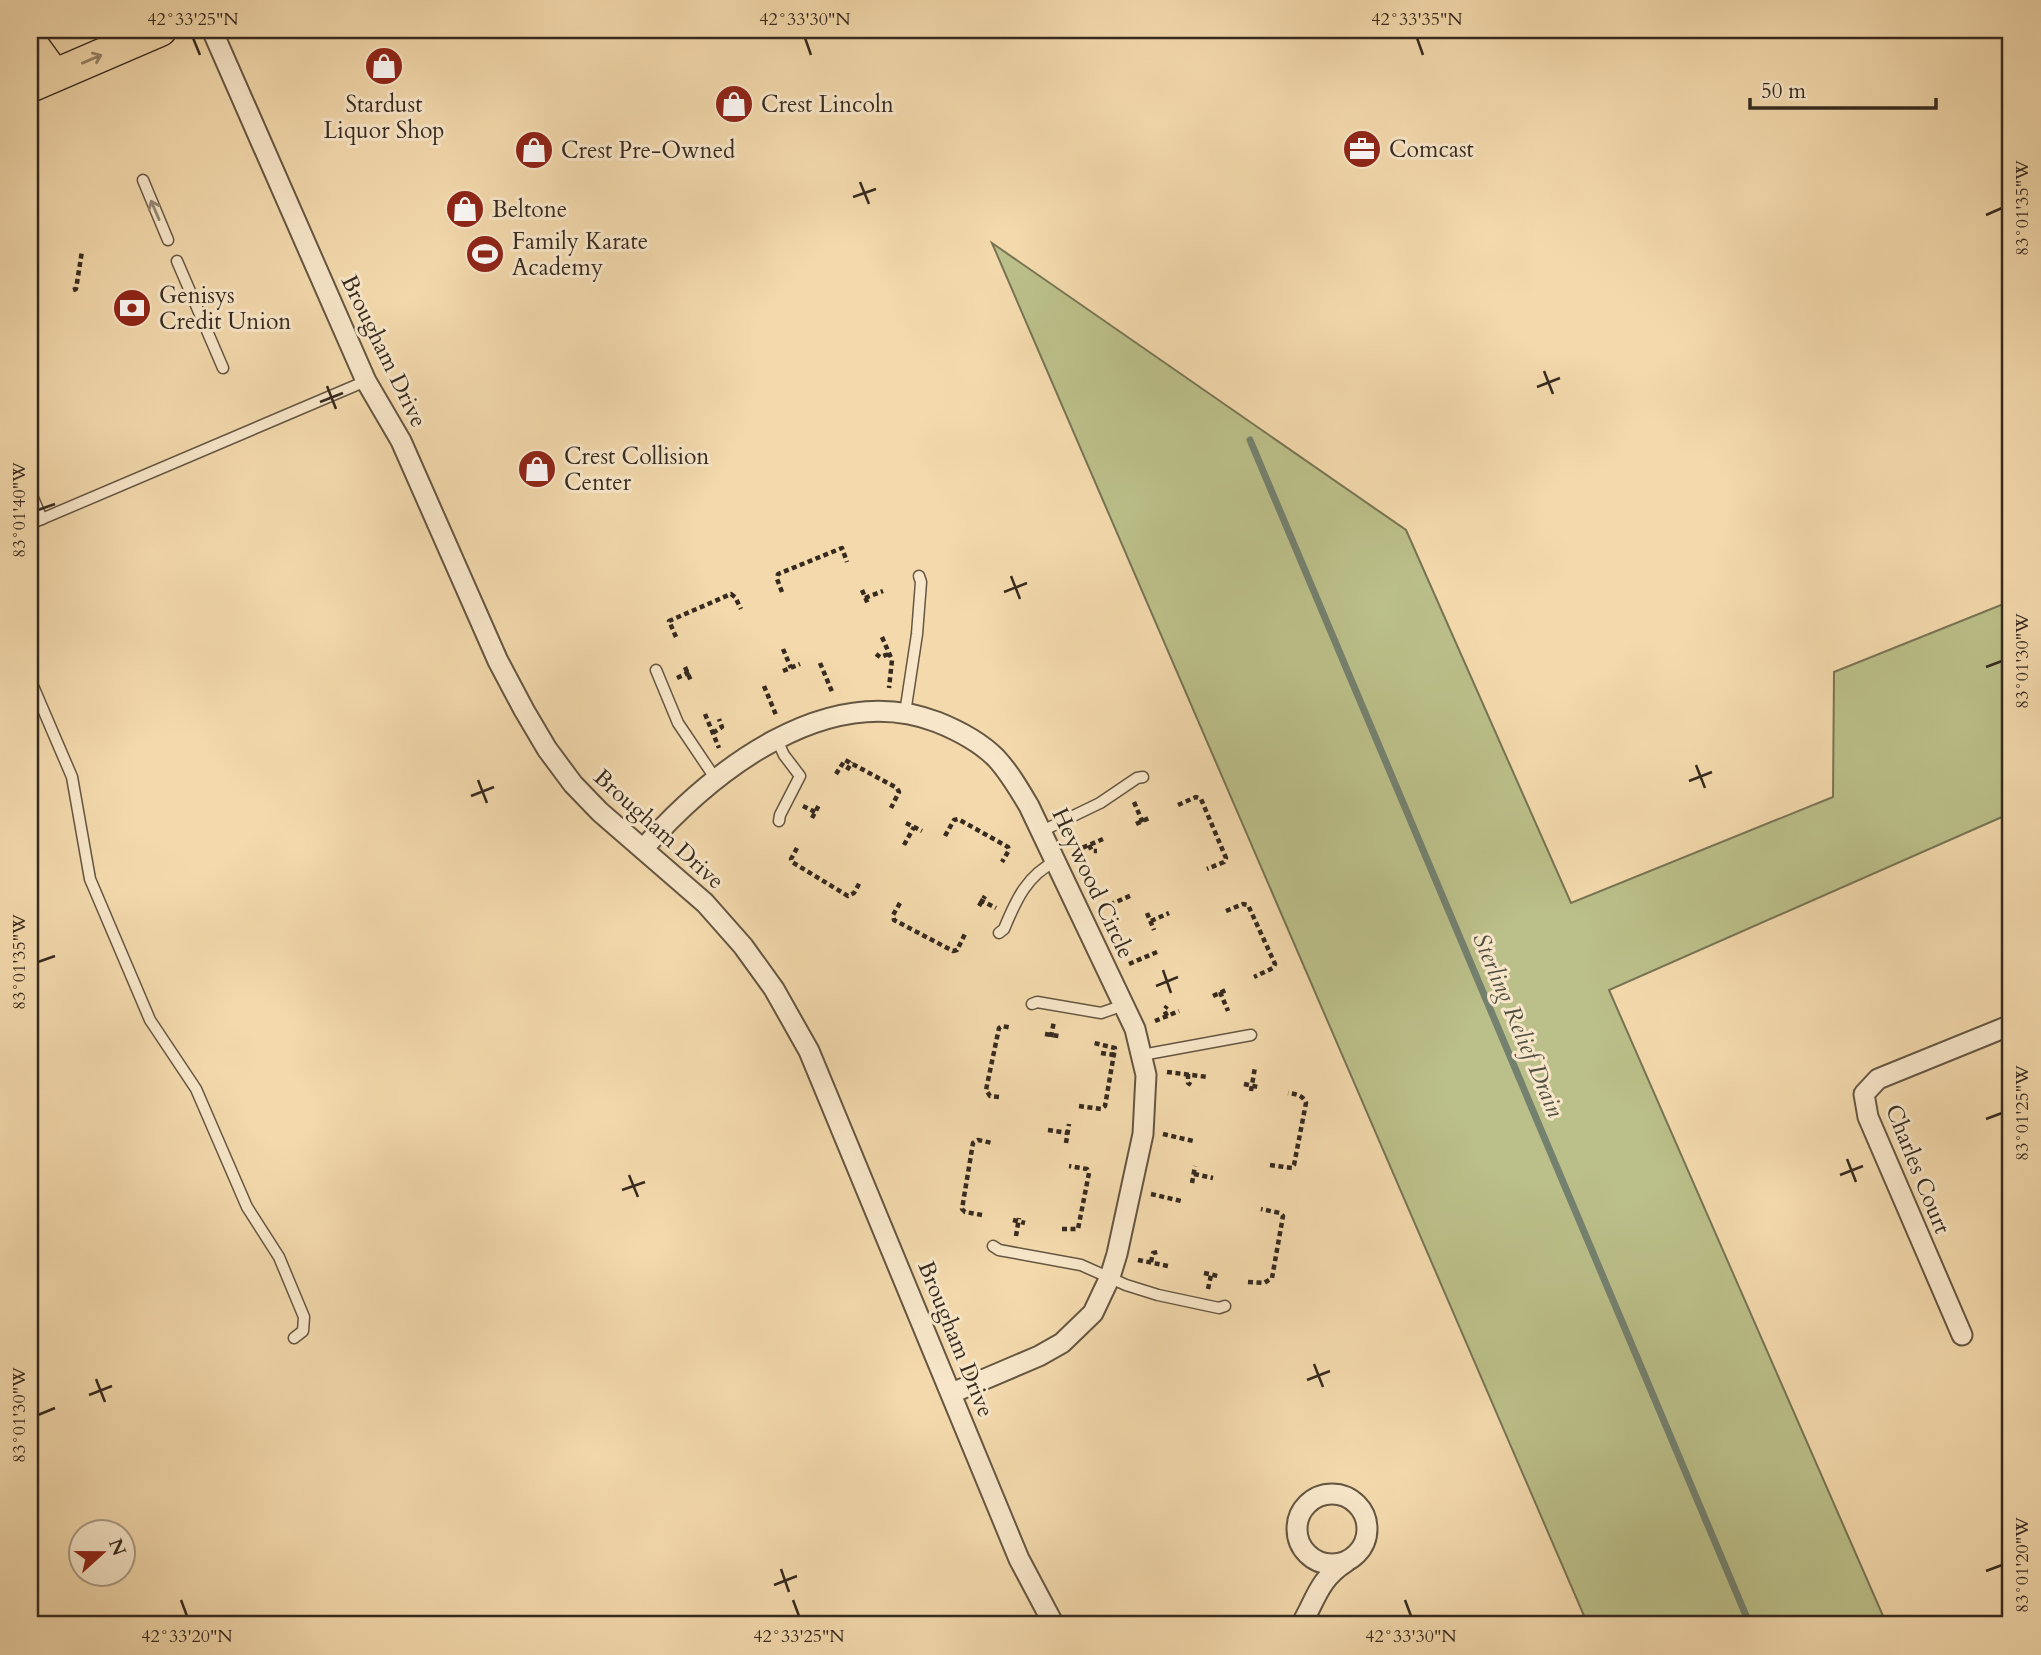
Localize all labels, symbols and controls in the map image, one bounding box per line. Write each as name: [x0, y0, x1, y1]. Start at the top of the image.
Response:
text: 42°33'25"N: [147, 7, 239, 32]
text: 42°33'30"N: [759, 7, 851, 32]
text: 42°33'35"N: [1371, 7, 1463, 32]
shop icon: Stardust Liquor Shop: [363, 45, 405, 87]
one-way arrow: [81, 52, 103, 65]
scale bar: [1750, 66, 1936, 110]
text: 50 m: [1761, 77, 1806, 106]
shop icon: Crest Lincoln: [713, 83, 755, 125]
place label: Stardust Liquor Shop: [323, 89, 445, 146]
place label: Crest Lincoln: [761, 89, 894, 120]
office icon: Comcast: [1341, 128, 1383, 170]
shop icon: Crest Pre-Owned: [513, 129, 555, 171]
place label: Comcast: [1389, 134, 1474, 165]
place label: Crest Pre-Owned: [561, 135, 736, 166]
text: 83°01'35"W: [2010, 160, 2035, 256]
shop icon: Beltone: [444, 188, 486, 230]
place label: Beltone: [492, 194, 567, 225]
one-way arrow: [148, 200, 161, 221]
place label: Family Karate Academy: [512, 226, 648, 283]
sports icon: Family Karate Academy: [464, 233, 506, 275]
street label: Brougham Drive: [334, 270, 434, 432]
place label: Genisys Credit Union: [159, 280, 291, 337]
bank icon: Genisys Credit Union: [111, 287, 153, 329]
place label: Crest Collision Center: [564, 441, 709, 498]
shop icon: Crest Collision Center: [516, 448, 558, 490]
text: 83°01'40"W: [7, 462, 32, 558]
text: 83°01'30"W: [2010, 613, 2035, 709]
street label: Brougham Drive: [587, 762, 731, 896]
street label: Heywood Circle: [1045, 803, 1141, 963]
text: 83°01'35"W: [7, 914, 32, 1010]
water label: Sterling Relief Drain: [1464, 928, 1572, 1123]
text: 83°01'25"W: [2010, 1065, 2035, 1161]
street label: Charles Court: [1878, 1100, 1958, 1238]
street label: Brougham Drive: [911, 1256, 1001, 1422]
text: 83°01'30"W: [7, 1367, 32, 1463]
text: 83°01'20"W: [2010, 1517, 2035, 1613]
north arrow: [66, 1518, 136, 1588]
text: N: [102, 1535, 132, 1560]
text: 42°33'20"N: [141, 1624, 233, 1649]
text: 42°33'25"N: [753, 1624, 845, 1649]
text: 42°33'30"N: [1365, 1624, 1457, 1649]

